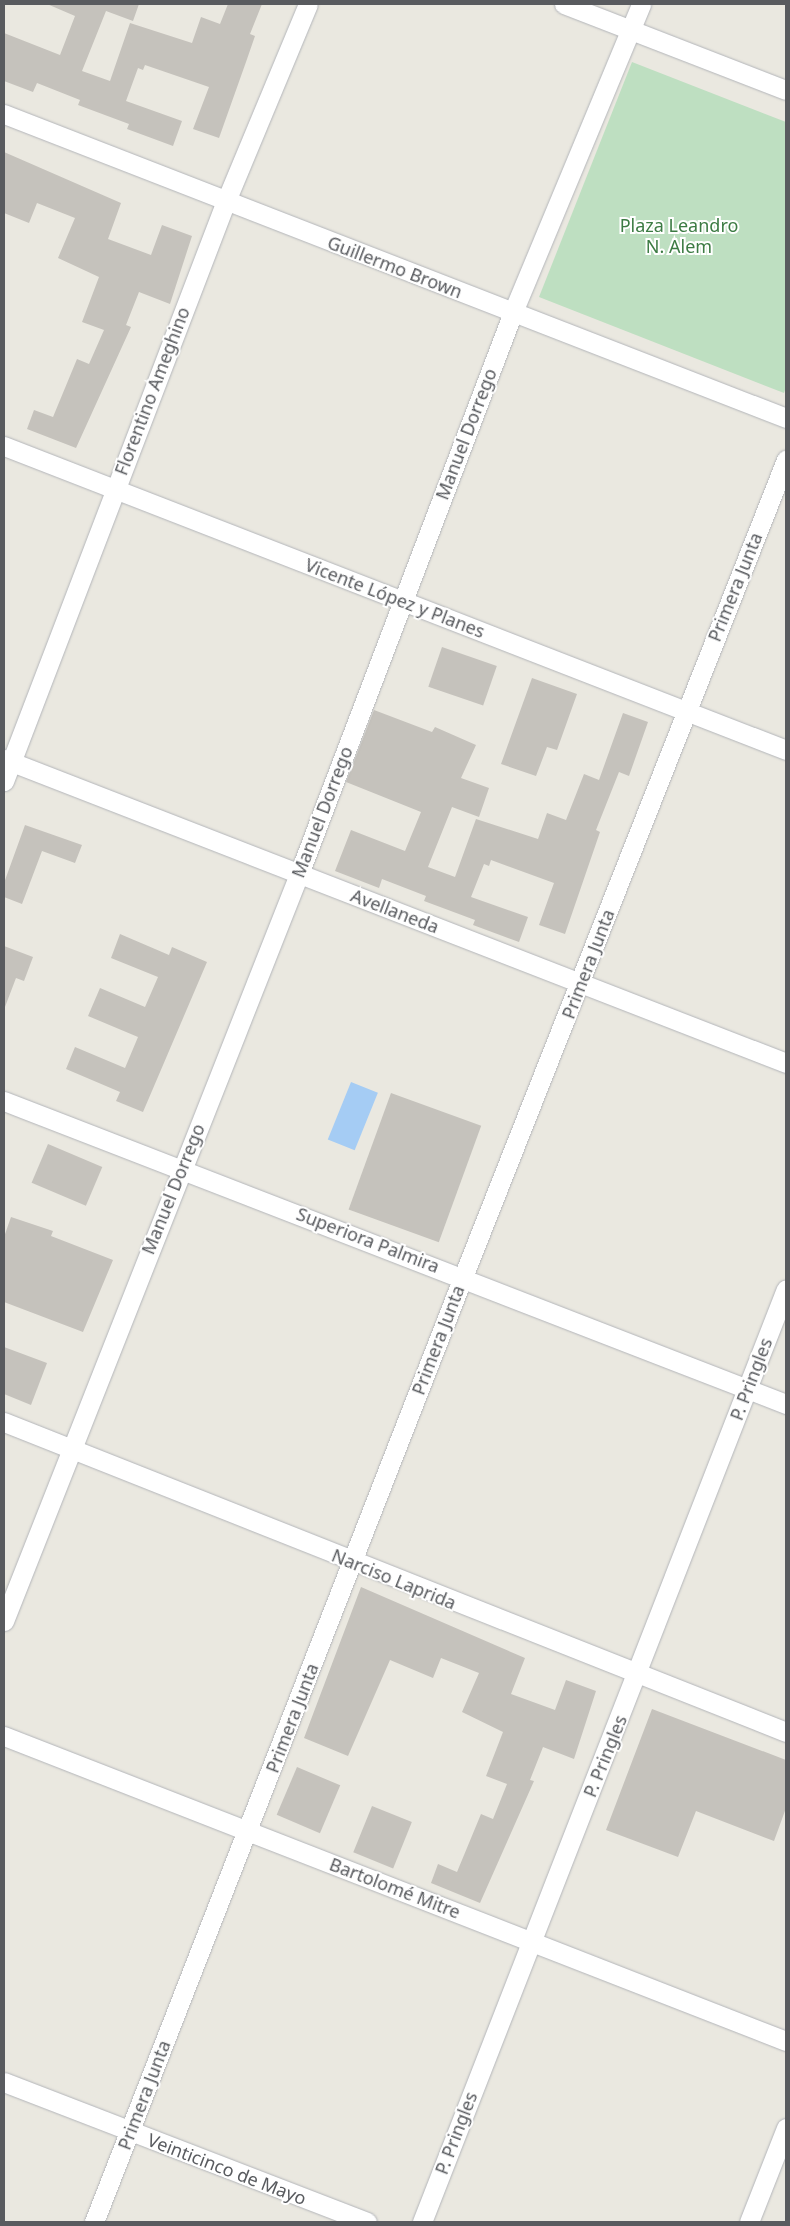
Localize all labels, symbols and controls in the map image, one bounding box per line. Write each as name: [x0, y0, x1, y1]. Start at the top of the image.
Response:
park label: Plaza Leandro N. Alem: [620, 215, 738, 258]
street label: Guillermo Brown: [325, 231, 465, 303]
street label: Florentino Ameghino: [110, 304, 194, 478]
street label: Manuel Dorrego: [431, 365, 501, 503]
street label: Primera Junta: [703, 529, 767, 645]
street label: Vicente López y Planes: [302, 554, 488, 642]
street label: Manuel Dorrego: [287, 743, 357, 881]
street label: Avellaneda: [348, 884, 442, 938]
street label: Primera Junta: [557, 906, 619, 1022]
street label: Manuel Dorrego: [137, 1121, 209, 1257]
street label: Superiora Palmira: [293, 1203, 443, 1277]
street label: Primera Junta: [407, 1282, 469, 1398]
street label: P. Pringles: [725, 1335, 777, 1423]
street label: Narciso Laprida: [329, 1544, 459, 1614]
street label: Primera Junta: [261, 1660, 323, 1776]
street label: P. Pringles: [579, 1712, 631, 1800]
street label: Bartolomé Mitre: [326, 1853, 464, 1923]
street label: Primera Junta: [113, 2037, 175, 2153]
street label: P. Pringles: [430, 2089, 482, 2177]
street label: Veinticinco de Mayo: [144, 2129, 310, 2209]

